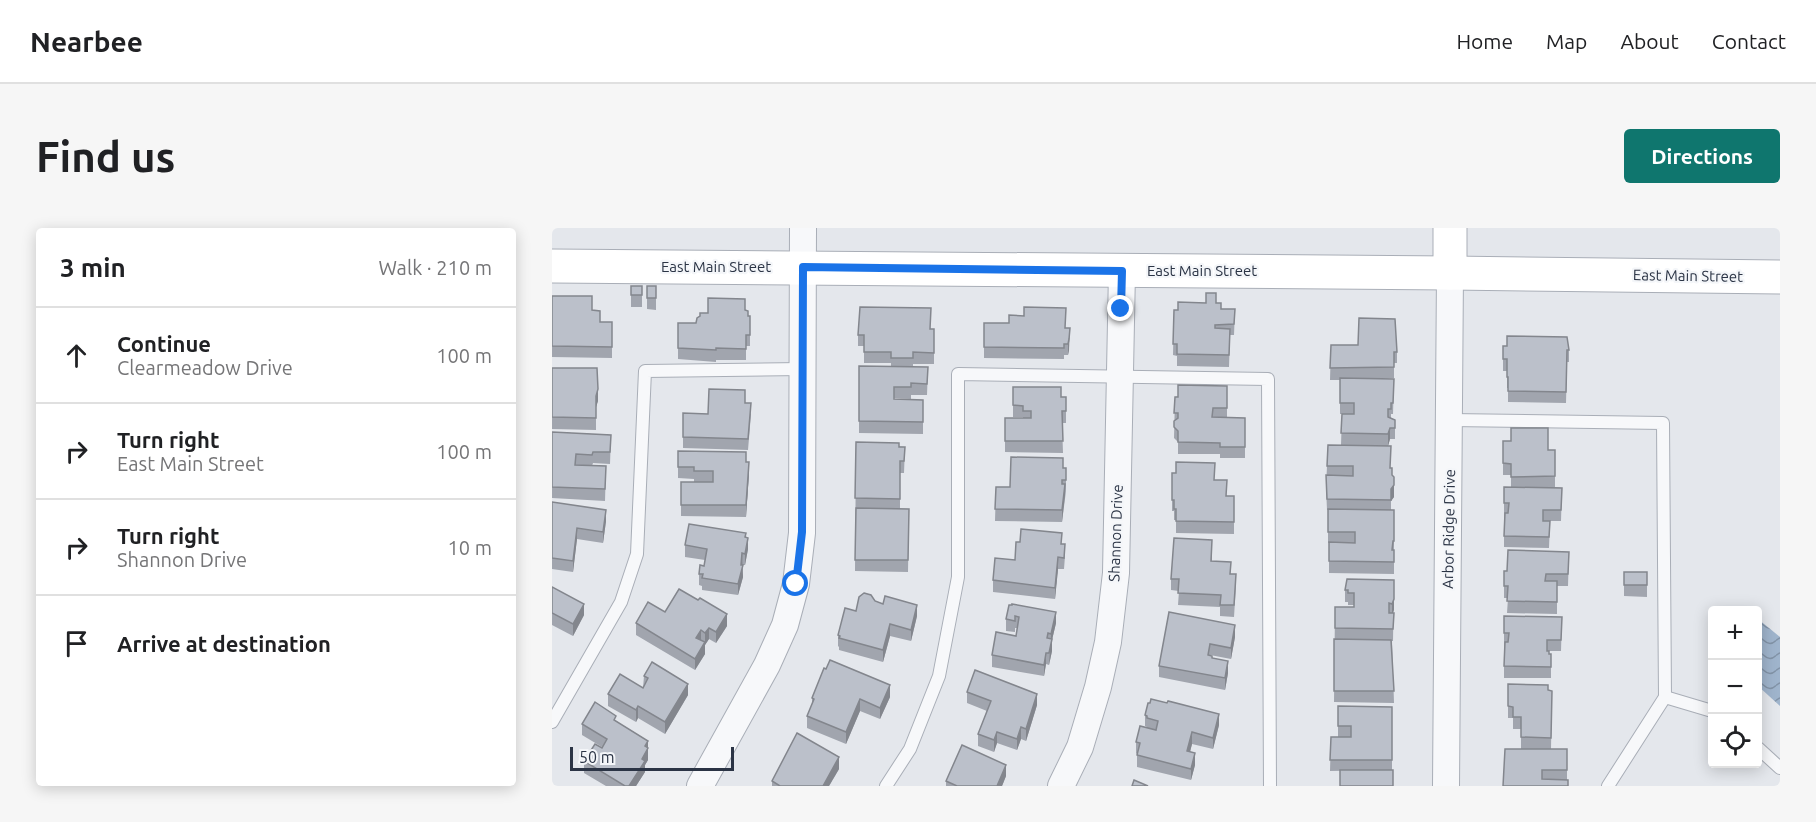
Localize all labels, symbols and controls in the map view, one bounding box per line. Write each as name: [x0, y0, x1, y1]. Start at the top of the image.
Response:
text: Nearbee: [30, 26, 143, 57]
text: Home: [1456, 29, 1513, 53]
text: Map: [1546, 29, 1587, 53]
text: About: [1620, 29, 1679, 53]
text: Contact: [1712, 29, 1786, 53]
button: Directions: [1624, 129, 1780, 183]
text: Find us: [36, 133, 175, 180]
text: 3 min: [60, 253, 126, 282]
text: Walk · 210 m: [379, 256, 492, 279]
street label: East Main Street: [661, 258, 771, 275]
street label: East Main Street: [1147, 262, 1257, 279]
street label: East Main Street: [1633, 266, 1743, 285]
route end: [1107, 295, 1133, 321]
text: Continue: [117, 331, 211, 356]
icon: ahead: [60, 339, 93, 372]
text: 100 m: [436, 344, 492, 367]
text: Clearmeadow Drive: [117, 356, 293, 379]
text: Turn right: [117, 427, 219, 452]
icon: right: [60, 435, 93, 468]
text: 100 m: [436, 440, 492, 463]
text: East Main Street: [117, 452, 264, 475]
street label: Arbor Ridge Drive: [1439, 469, 1458, 589]
street label: Shannon Drive: [1105, 484, 1126, 582]
text: Turn right: [117, 523, 219, 548]
icon: right: [60, 531, 93, 564]
text: 10 m: [448, 536, 492, 559]
text: Shannon Drive: [117, 548, 247, 571]
route start: [782, 570, 808, 596]
map controls: [1708, 606, 1762, 768]
button: +: [1708, 606, 1762, 660]
icon: arrive: [60, 627, 93, 660]
text: Arrive at destination: [117, 631, 331, 656]
button: −: [1708, 660, 1762, 714]
button: locate: [1708, 714, 1762, 768]
scale bar: [570, 744, 734, 772]
text: 50 m: [579, 748, 615, 766]

